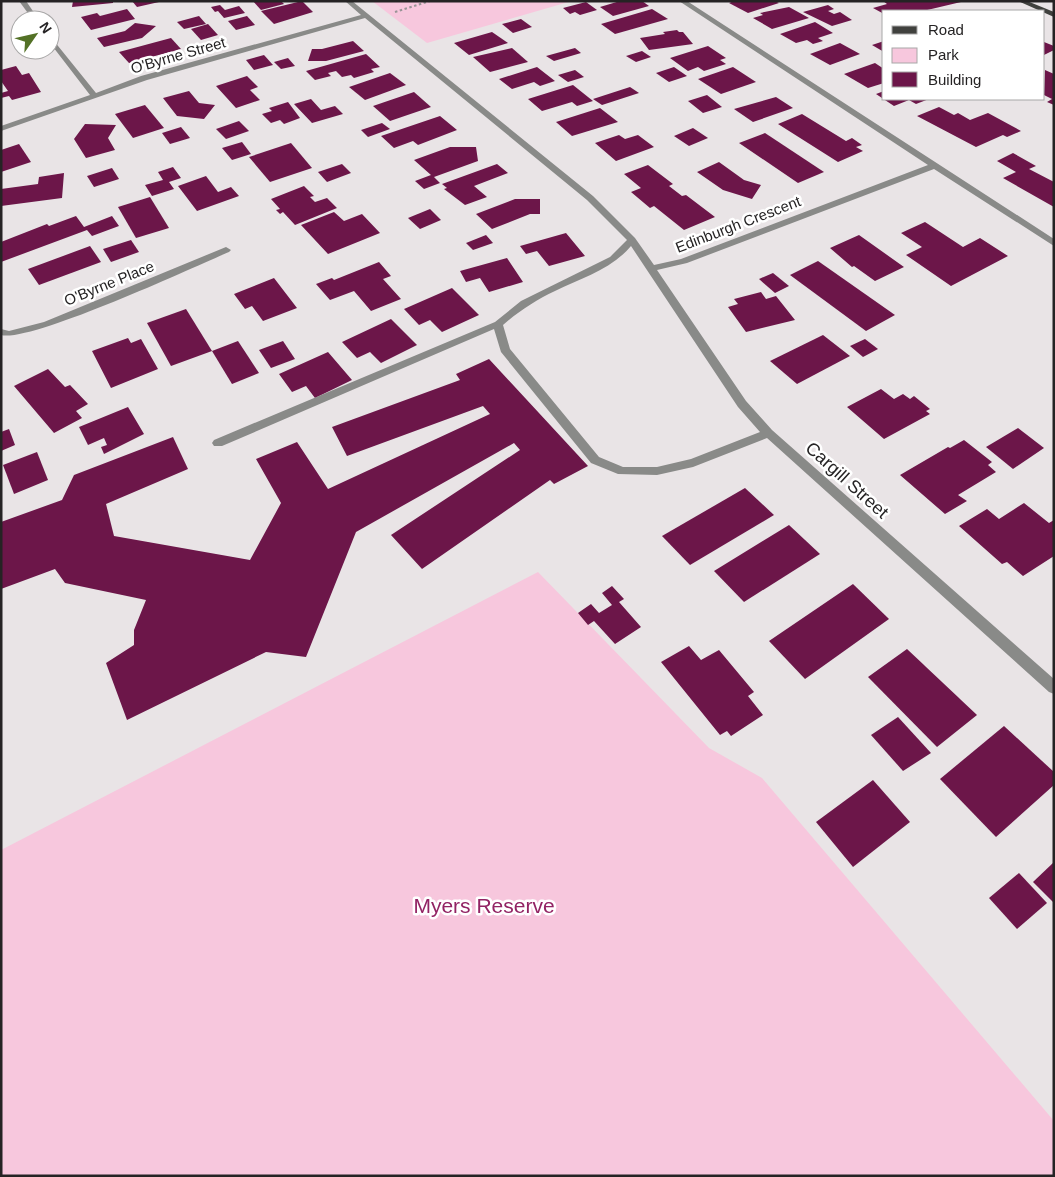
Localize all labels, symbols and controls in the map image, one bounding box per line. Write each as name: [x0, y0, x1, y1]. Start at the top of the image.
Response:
north arrow: [10, 10, 60, 60]
legend: [882, 10, 1045, 100]
text: N: [36, 19, 55, 36]
text: Road: [928, 21, 964, 38]
street label: O'Byrne Street: [129, 33, 228, 77]
text: Park: [928, 46, 959, 63]
text: Building: [928, 71, 981, 88]
street label: Edinburgh Crescent: [673, 192, 804, 256]
street label: O'Byrne Place: [62, 257, 156, 309]
street label: Cargill Street: [802, 438, 892, 522]
park label: Myers Reserve: [413, 894, 555, 917]

